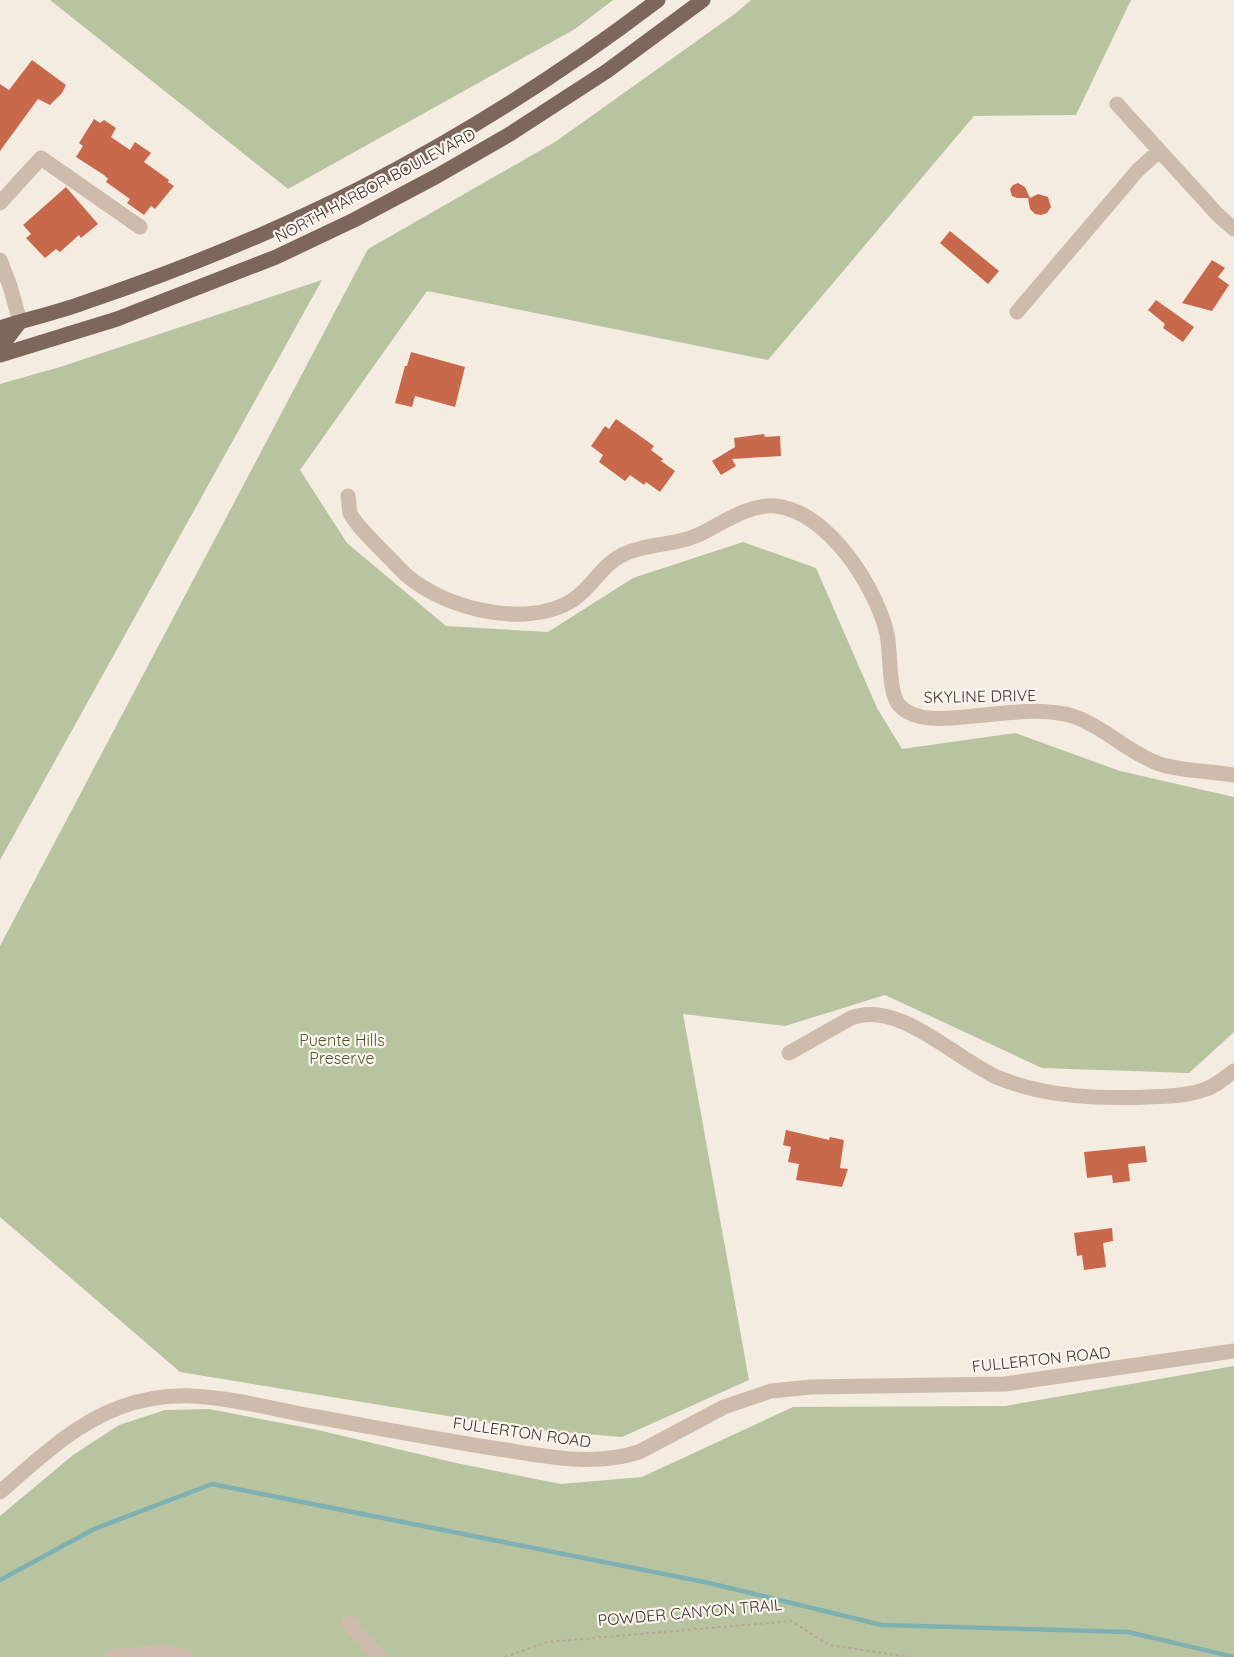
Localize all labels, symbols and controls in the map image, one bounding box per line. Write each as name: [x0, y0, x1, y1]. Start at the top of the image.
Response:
street label: NORTH HARBOR BOULEVARD: [271, 123, 479, 247]
street label: SKYLINE DRIVE: [924, 685, 1036, 707]
park label: Puente Hills Preserve: [299, 1030, 385, 1068]
street label: FULLERTON ROAD: [971, 1342, 1111, 1376]
street label: FULLERTON ROAD: [452, 1412, 592, 1452]
street label: POWDER CANYON TRAIL: [597, 1594, 784, 1630]

